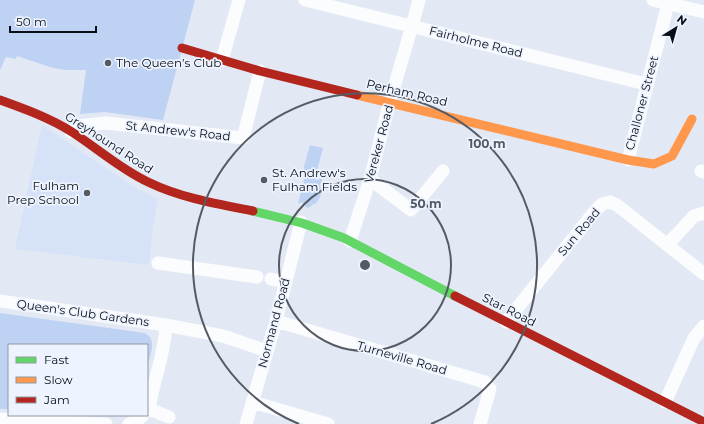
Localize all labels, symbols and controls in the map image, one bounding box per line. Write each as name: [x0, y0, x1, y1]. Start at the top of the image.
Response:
scale bar: [10, 8, 96, 34]
north arrow: [656, 8, 696, 48]
text: N: [674, 12, 690, 28]
text: 50 m: [16, 14, 47, 29]
street label: Fairholme Road: [428, 23, 524, 60]
street label: Challoner Street: [622, 54, 661, 152]
place label: The Queen’s Club: [116, 55, 221, 70]
marker: The Queen’s Club: [103, 58, 113, 68]
street label: Perham Road: [365, 76, 449, 109]
street label: Vereker Road: [361, 103, 396, 185]
street label: Greyhound Road: [62, 108, 156, 177]
street label: St Andrew's Road: [125, 118, 231, 143]
text: 100 m: [469, 136, 505, 151]
place label: St. Andrew's Fulham Fields: [272, 165, 357, 194]
marker: St. Andrew's Fulham Fields: [259, 175, 269, 185]
place label: Fulham Prep School: [7, 178, 79, 207]
marker: Fulham Prep School: [82, 188, 92, 198]
text: 50 m: [410, 196, 442, 211]
street label: Sun Road: [554, 205, 603, 259]
centre of rings: [358, 258, 372, 272]
street label: Normand Road: [254, 276, 293, 370]
street label: Star Road: [480, 290, 539, 330]
street label: Queen's Club Gardens: [16, 296, 150, 329]
street label: Turneville Road: [356, 338, 449, 378]
legend: [8, 344, 148, 416]
text: Fast: [44, 352, 69, 367]
text: Slow: [44, 372, 73, 387]
text: Jam: [43, 392, 70, 407]

